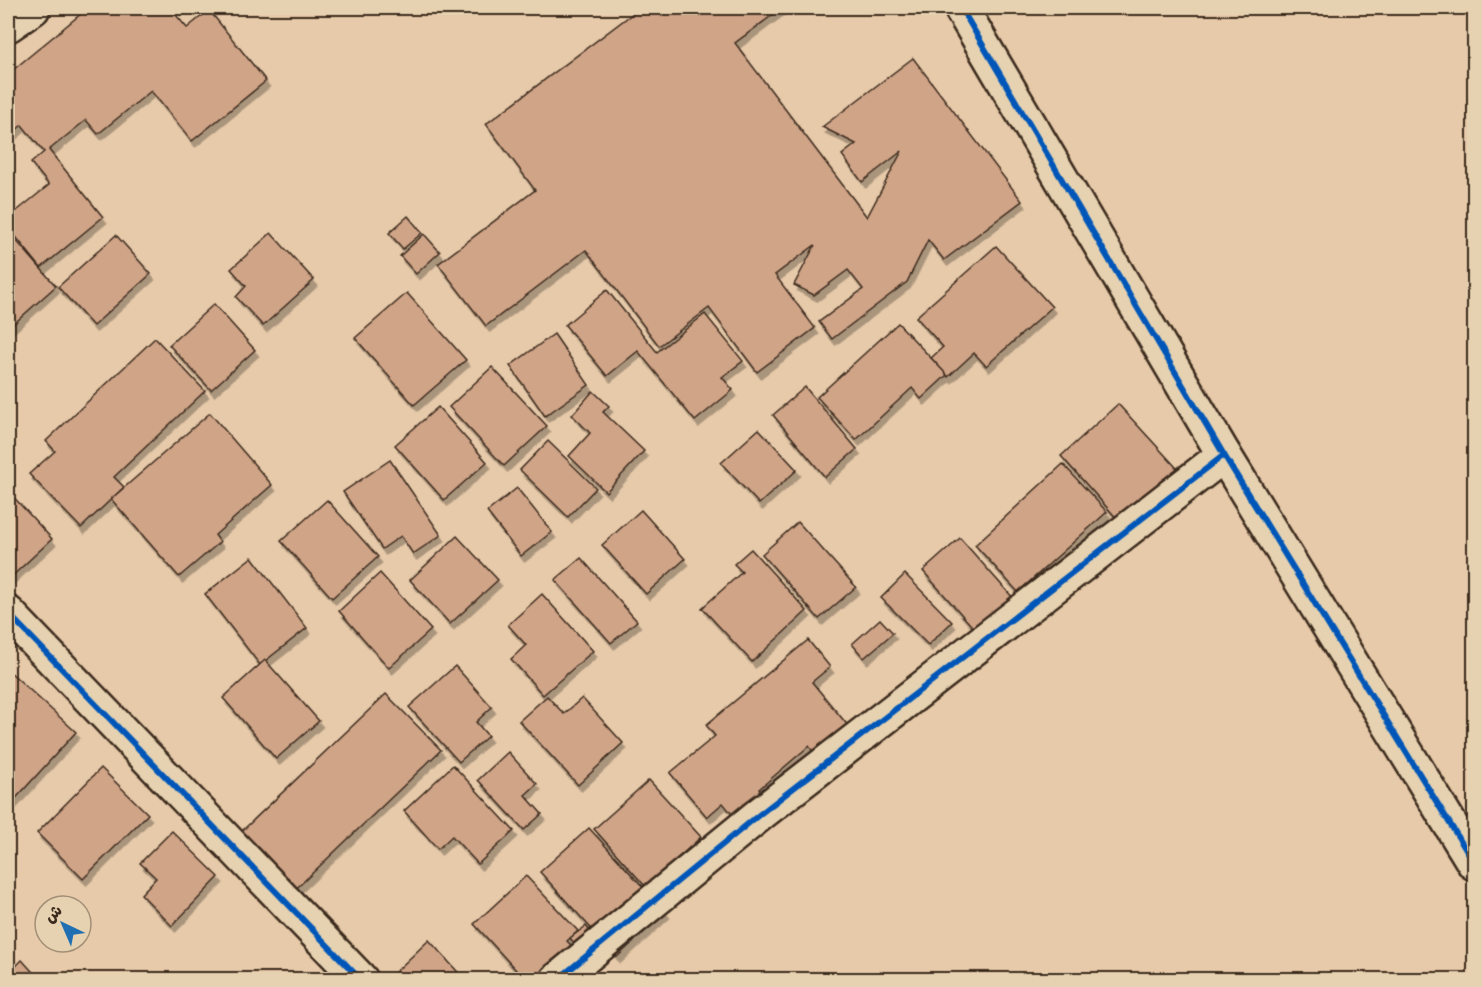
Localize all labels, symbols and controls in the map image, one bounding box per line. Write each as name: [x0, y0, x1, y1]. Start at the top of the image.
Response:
north arrow: [33, 894, 93, 954]
text: ش: [40, 901, 67, 928]

